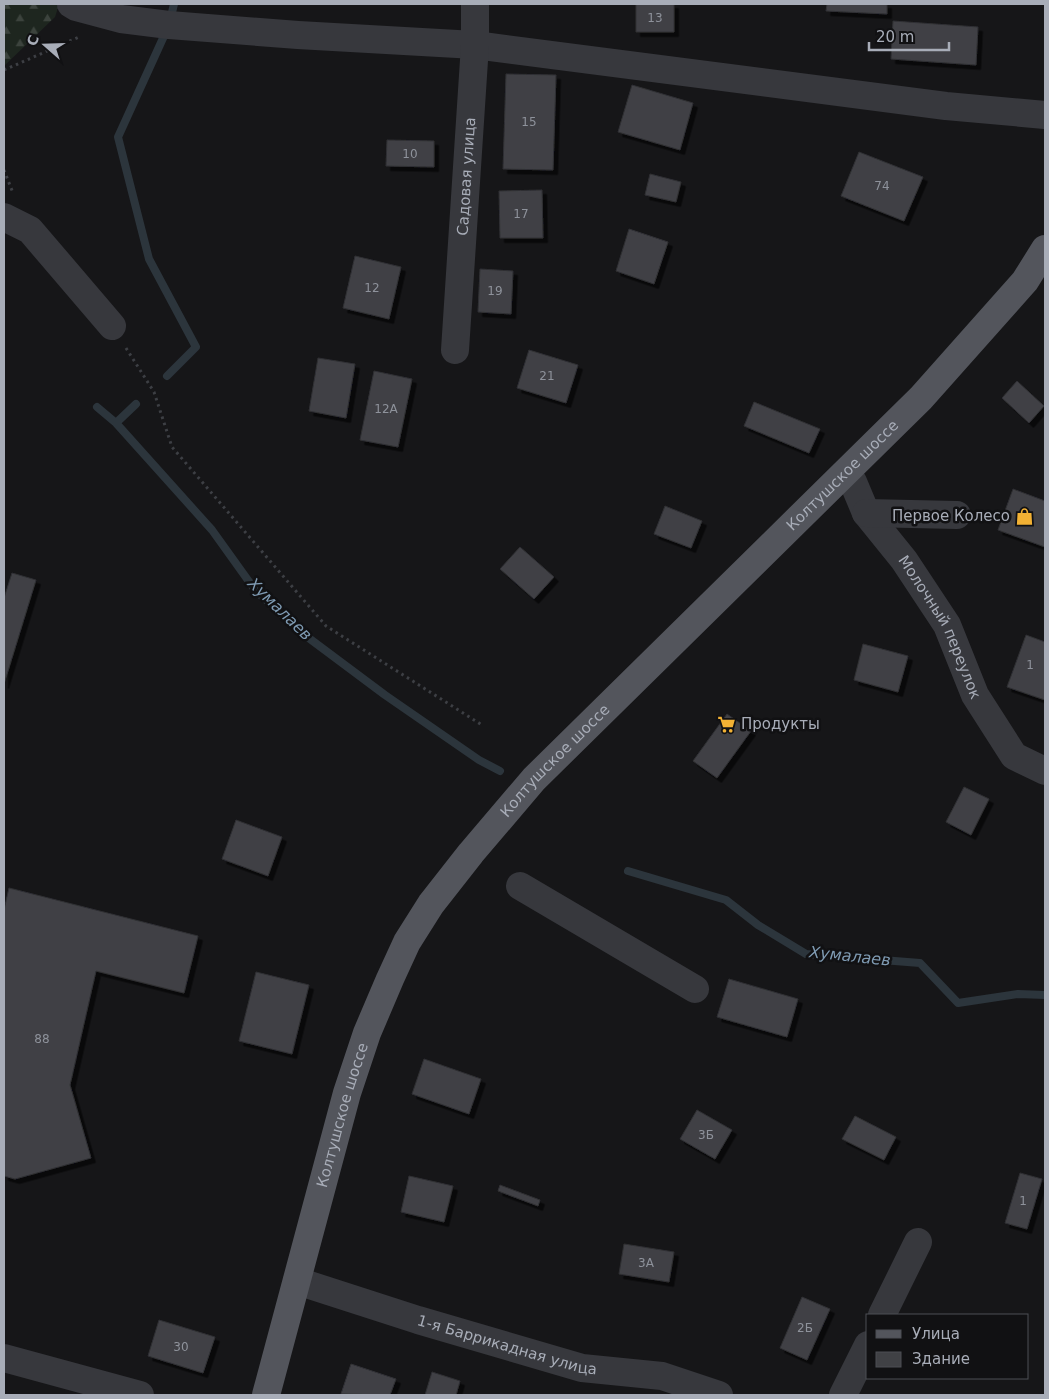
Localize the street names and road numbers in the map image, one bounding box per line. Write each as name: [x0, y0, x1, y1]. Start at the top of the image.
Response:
street label: Садовая улица: [454, 117, 479, 236]
street label: Колтушское шоссе: [783, 416, 902, 534]
street label: Молочный переулок: [894, 552, 985, 702]
street label: Колтушское шоссе: [497, 701, 614, 821]
street label: Колтушское шоссе: [313, 1041, 372, 1190]
street label: 1-я Баррикадная улица: [415, 1311, 598, 1378]

